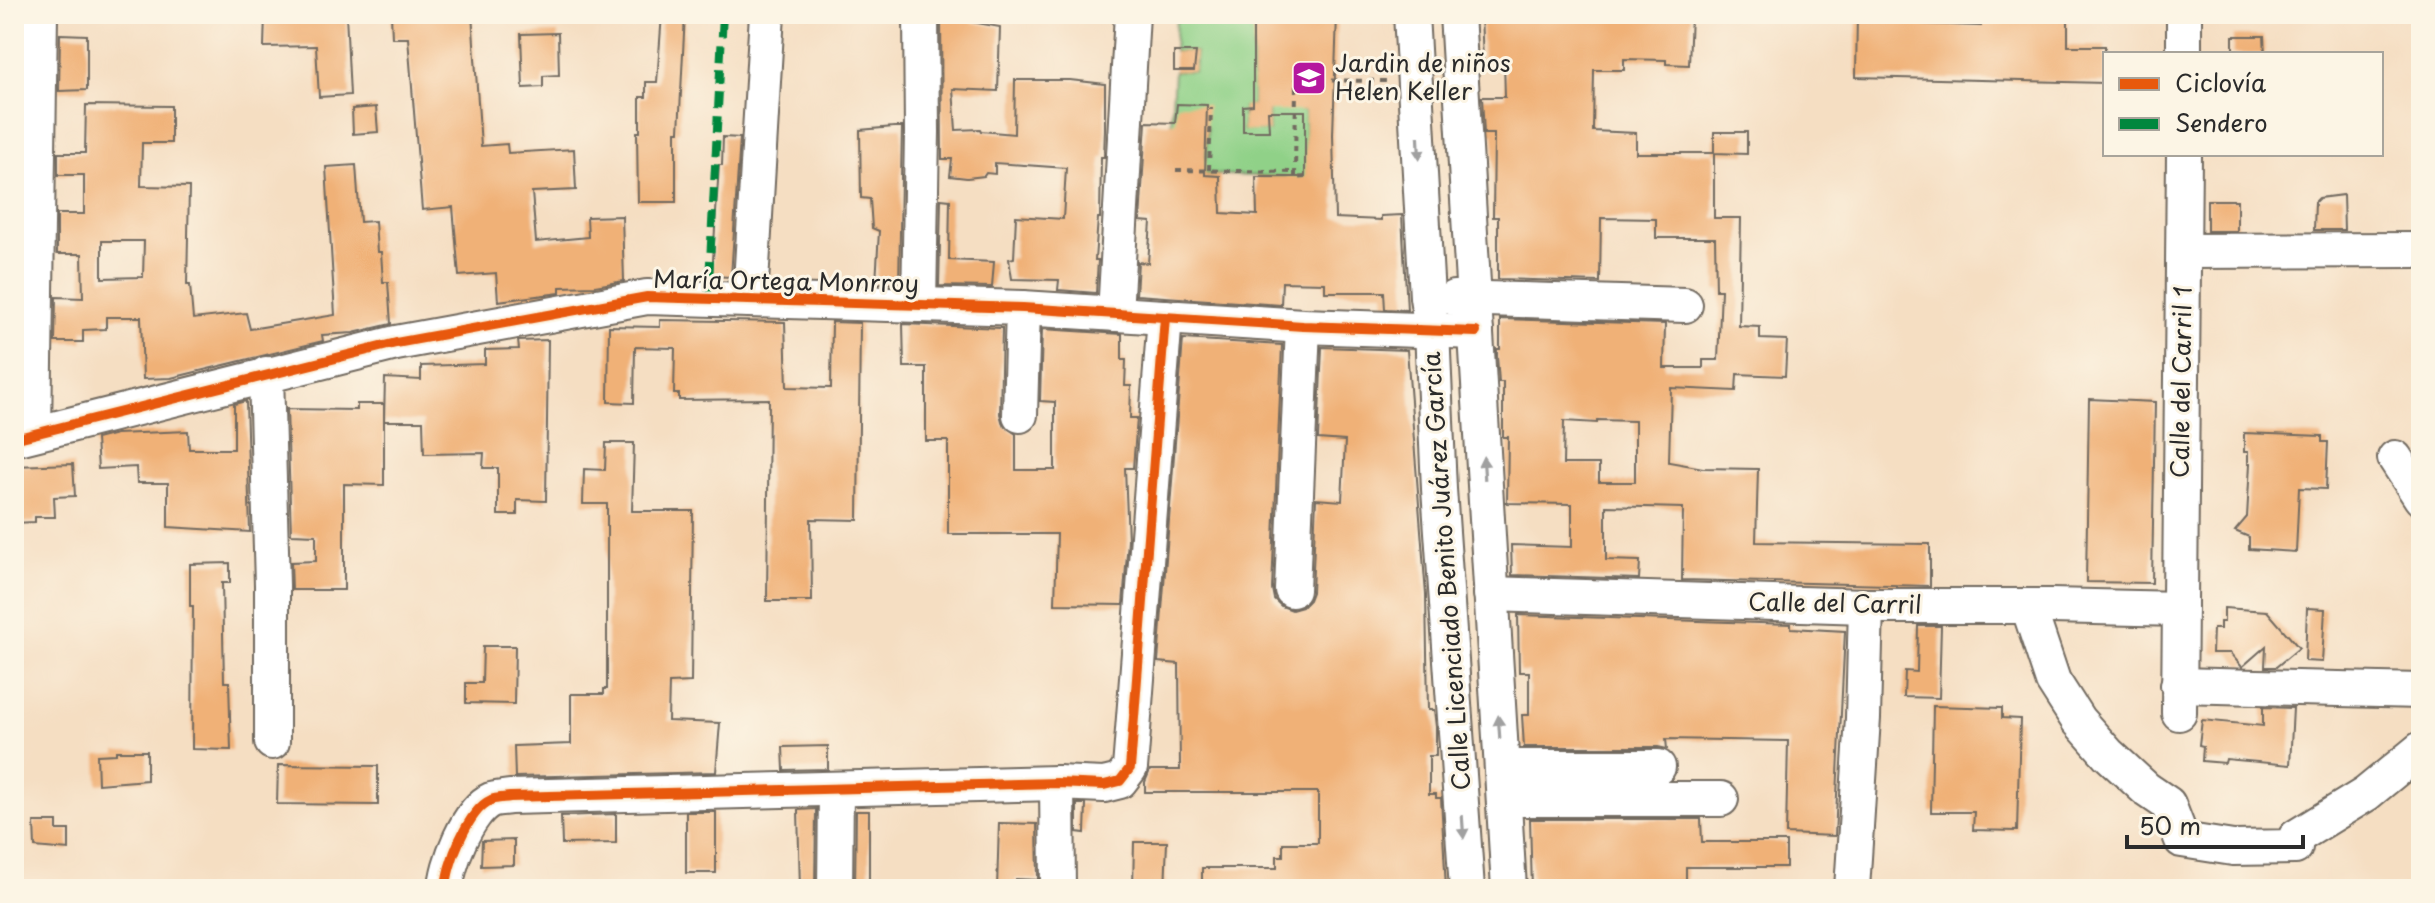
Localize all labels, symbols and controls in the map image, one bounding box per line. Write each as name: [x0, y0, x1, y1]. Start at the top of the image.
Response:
place label: Jardin de niños Helen Keller: [1335, 44, 1511, 108]
legend: [2103, 52, 2383, 156]
school or university icon: Jardin de niños Helen Keller: [1290, 59, 1328, 97]
text: Ciclovía: [2175, 64, 2266, 100]
text: Sendero: [2175, 104, 2267, 140]
one-way arrow: [1413, 136, 1426, 161]
street label: María Ortega Monrroy: [653, 260, 919, 300]
street label: Calle del Carril 1: [2160, 286, 2200, 478]
street label: Calle Licenciado Benito Juárez García: [1412, 351, 1478, 792]
one-way arrow: [1477, 455, 1490, 480]
street label: Calle del Carril: [1748, 582, 1922, 622]
one-way arrow: [1492, 714, 1505, 739]
scale bar: [2127, 799, 2303, 849]
text: 50 m: [2139, 807, 2201, 843]
one-way arrow: [1457, 815, 1470, 840]

